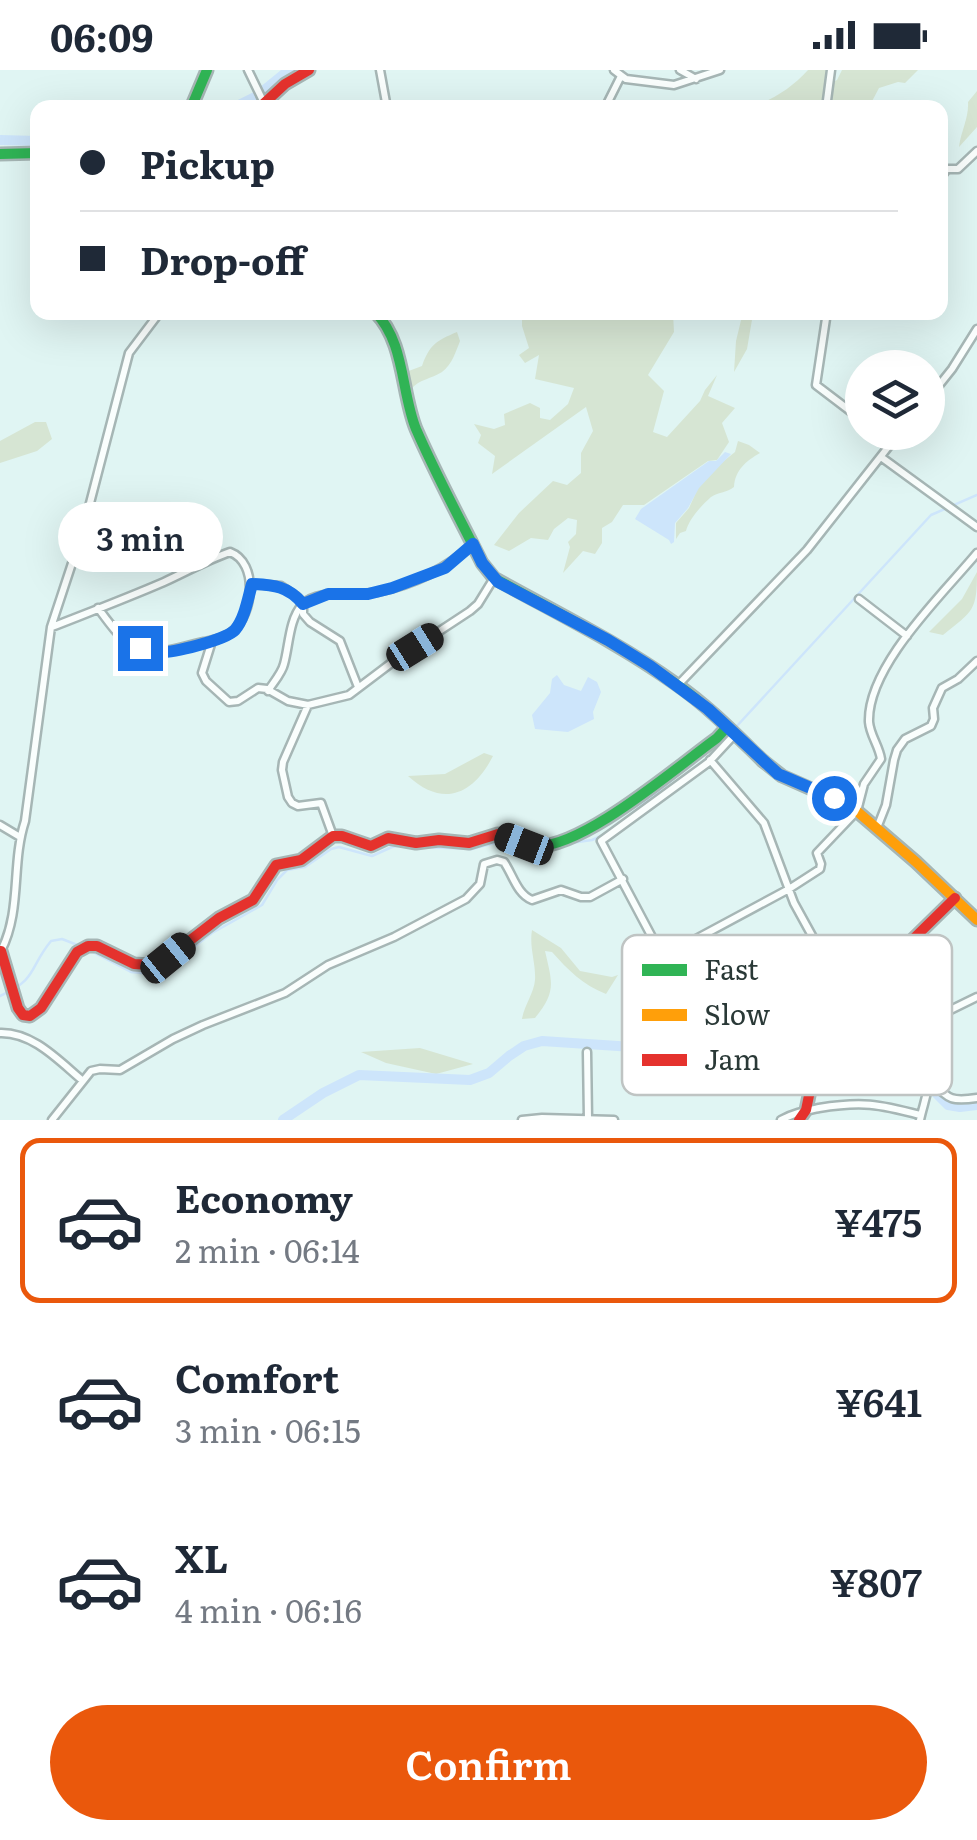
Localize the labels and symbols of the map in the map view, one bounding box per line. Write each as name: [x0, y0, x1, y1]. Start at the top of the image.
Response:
callout: 3 min: [58, 503, 222, 573]
car: [382, 618, 448, 676]
route end: [118, 626, 163, 671]
route start: [812, 776, 857, 821]
car: [491, 819, 557, 869]
car: [135, 927, 201, 989]
legend: [622, 935, 952, 1095]
text: Fast: [704, 947, 759, 989]
text: Slow: [704, 992, 770, 1034]
text: Jam: [704, 1037, 760, 1079]

